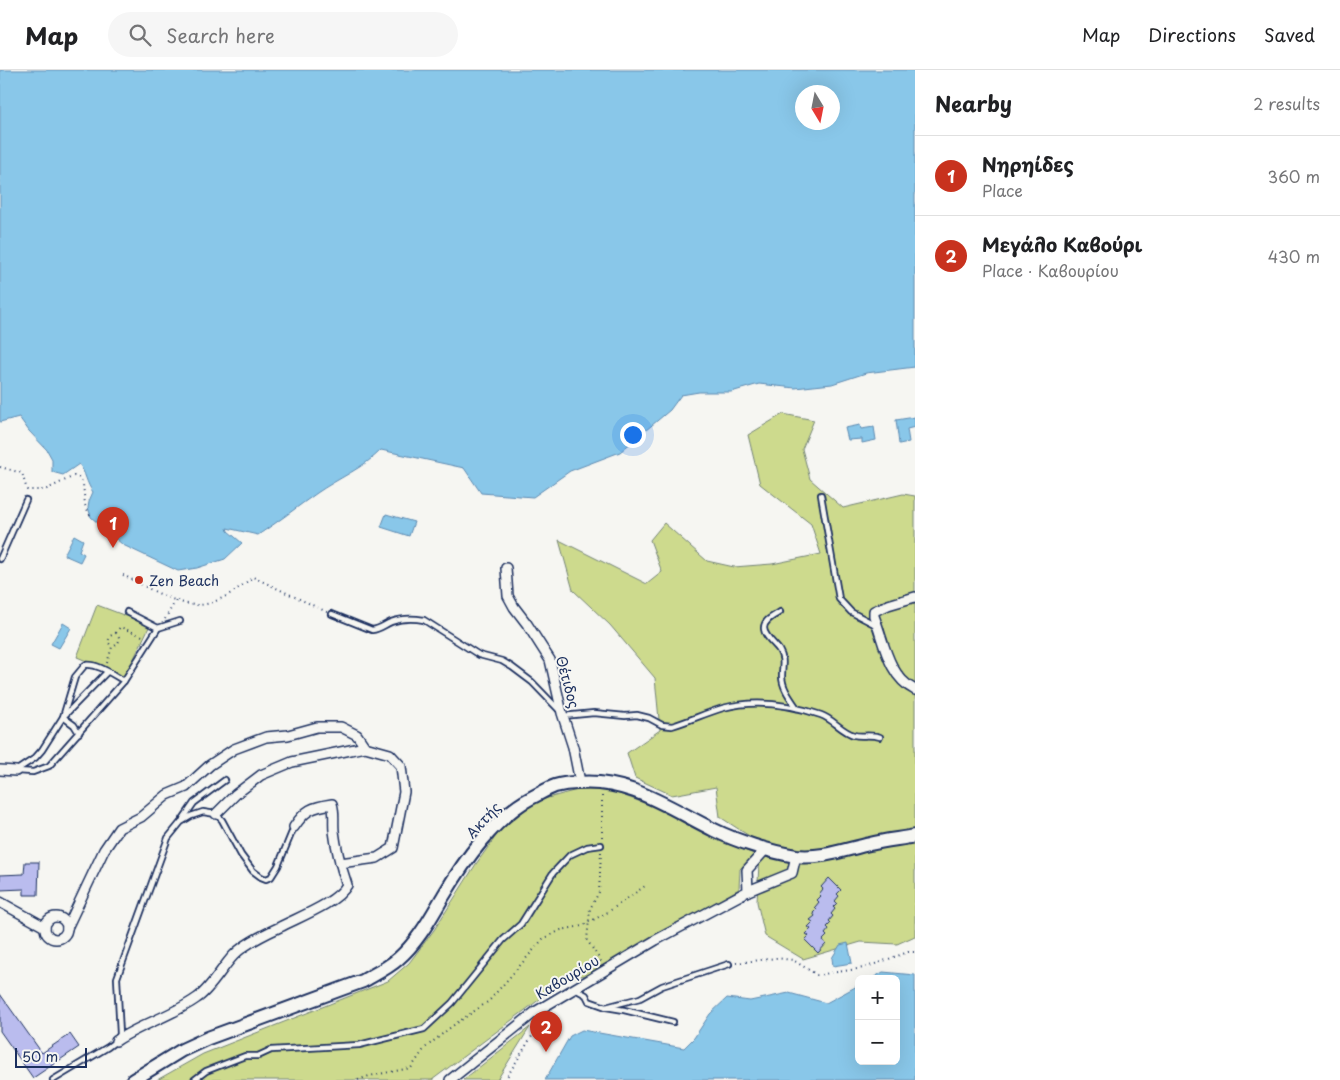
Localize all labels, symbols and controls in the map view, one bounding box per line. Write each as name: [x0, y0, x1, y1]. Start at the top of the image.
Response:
search box: [108, 12, 458, 57]
text: Map: [25, 17, 78, 53]
icon: search: [126, 21, 154, 49]
text: Search here: [166, 21, 275, 49]
text: Map: [1082, 21, 1120, 48]
text: Directions: [1148, 21, 1236, 48]
text: Saved: [1264, 21, 1315, 48]
north arrow: [795, 85, 840, 130]
text: Nearby: [935, 87, 1012, 119]
text: 2 results: [1253, 91, 1320, 115]
text: Νηρηίδες: [982, 150, 1074, 178]
text: 1: [947, 164, 955, 188]
text: 360 m: [1268, 164, 1320, 188]
text: Place: [982, 178, 1023, 202]
text: Μεγάλο Καβούρι: [982, 230, 1143, 258]
text: 2: [945, 244, 957, 268]
text: 430 m: [1268, 244, 1320, 268]
text: Place · Καβουρίου: [982, 258, 1119, 282]
your location: [620, 422, 646, 448]
pin: 1: [97, 507, 129, 548]
place label: Zen Beach: [149, 570, 219, 591]
marker: Zen Beach: [133, 574, 145, 586]
street label: Θέτιδος: [551, 653, 585, 711]
street label: Ακτής: [461, 797, 505, 843]
street label: Καβουρίου: [531, 950, 603, 1004]
map controls: [855, 975, 900, 1065]
button: +: [855, 975, 900, 1020]
pin: 2: [530, 1011, 562, 1052]
button: −: [855, 1020, 900, 1065]
scale bar: [15, 1045, 88, 1068]
text: 50 m: [22, 1046, 58, 1067]

